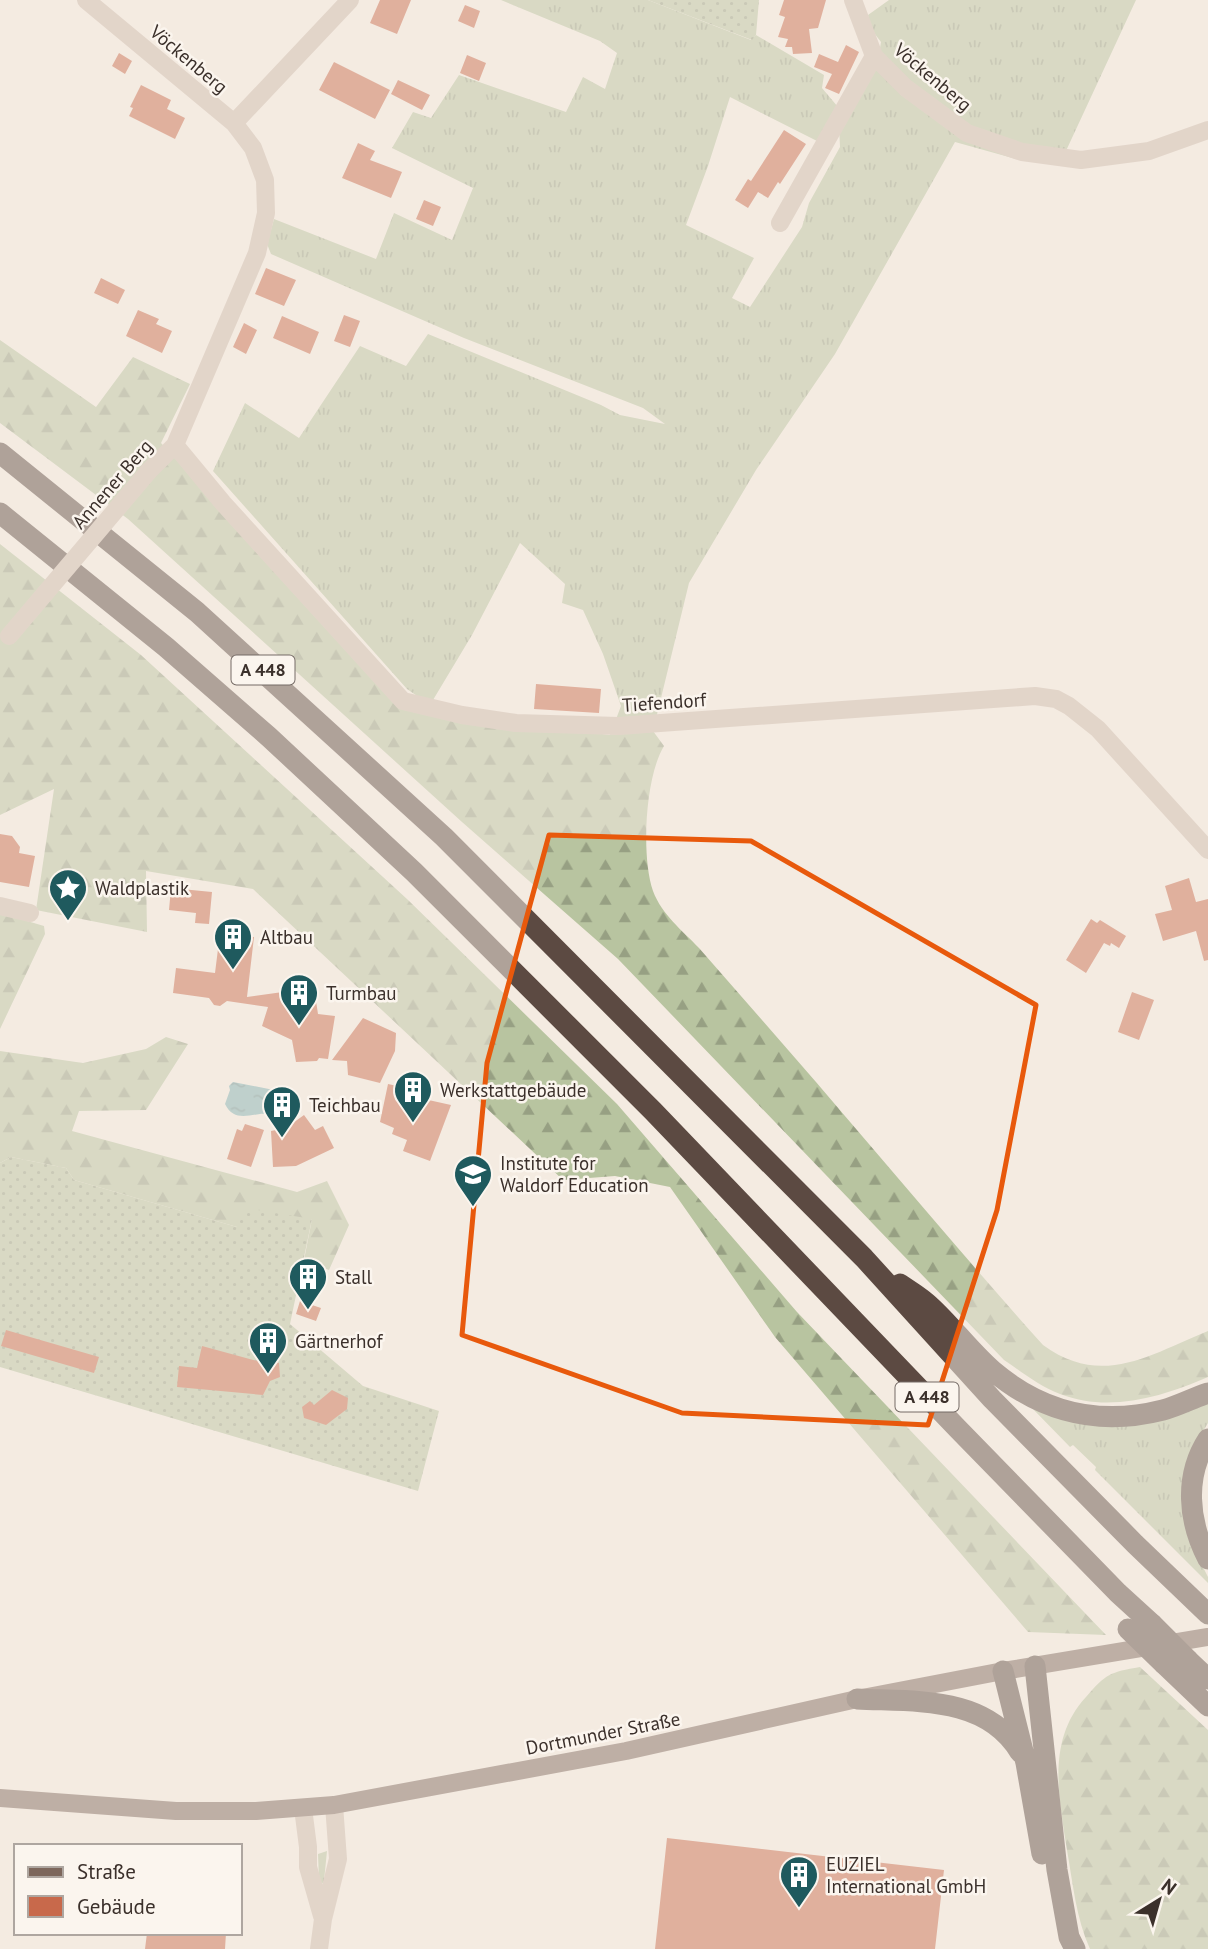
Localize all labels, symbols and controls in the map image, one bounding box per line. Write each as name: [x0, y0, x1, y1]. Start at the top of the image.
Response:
street label: Vöckenberg: [144, 19, 233, 98]
street label: Vöckenberg: [888, 37, 977, 116]
street label: Annener Berg: [67, 434, 157, 534]
road number: A 448: [232, 656, 294, 684]
street label: Tiefendorf: [621, 687, 708, 717]
place icon: Waldplastik: [47, 867, 89, 922]
place label: Waldplastik: [95, 876, 189, 900]
building icon: Altbau: [212, 916, 254, 971]
place label: Altbau: [260, 925, 313, 949]
building icon: Turmbau: [278, 972, 320, 1027]
place label: Turmbau: [326, 981, 397, 1005]
building icon: Werkstattgebäude: [392, 1069, 434, 1124]
place label: Werkstattgebäude: [440, 1078, 586, 1102]
building icon: Teichbau: [261, 1084, 303, 1139]
place label: Teichbau: [309, 1093, 381, 1117]
place label: Institute for Waldorf Education: [500, 1151, 649, 1197]
school or university icon: Institute for Waldorf Education: [452, 1153, 494, 1208]
building icon: Stall: [287, 1256, 329, 1311]
place label: Stall: [335, 1265, 373, 1289]
building icon: Gärtnerhof: [247, 1320, 289, 1375]
place label: Gärtnerhof: [295, 1329, 383, 1353]
road number: A 448: [895, 1382, 958, 1412]
street label: Dortmunder Straße: [524, 1706, 682, 1760]
legend: [14, 1844, 242, 1935]
place label: EUZIEL International GmbH: [826, 1852, 986, 1898]
building icon: EUZIEL International GmbH: [778, 1854, 820, 1909]
text: Straße: [77, 1858, 136, 1885]
north arrow: [1124, 1865, 1194, 1935]
text: N: [1157, 1873, 1181, 1900]
text: Gebäude: [77, 1893, 156, 1920]

